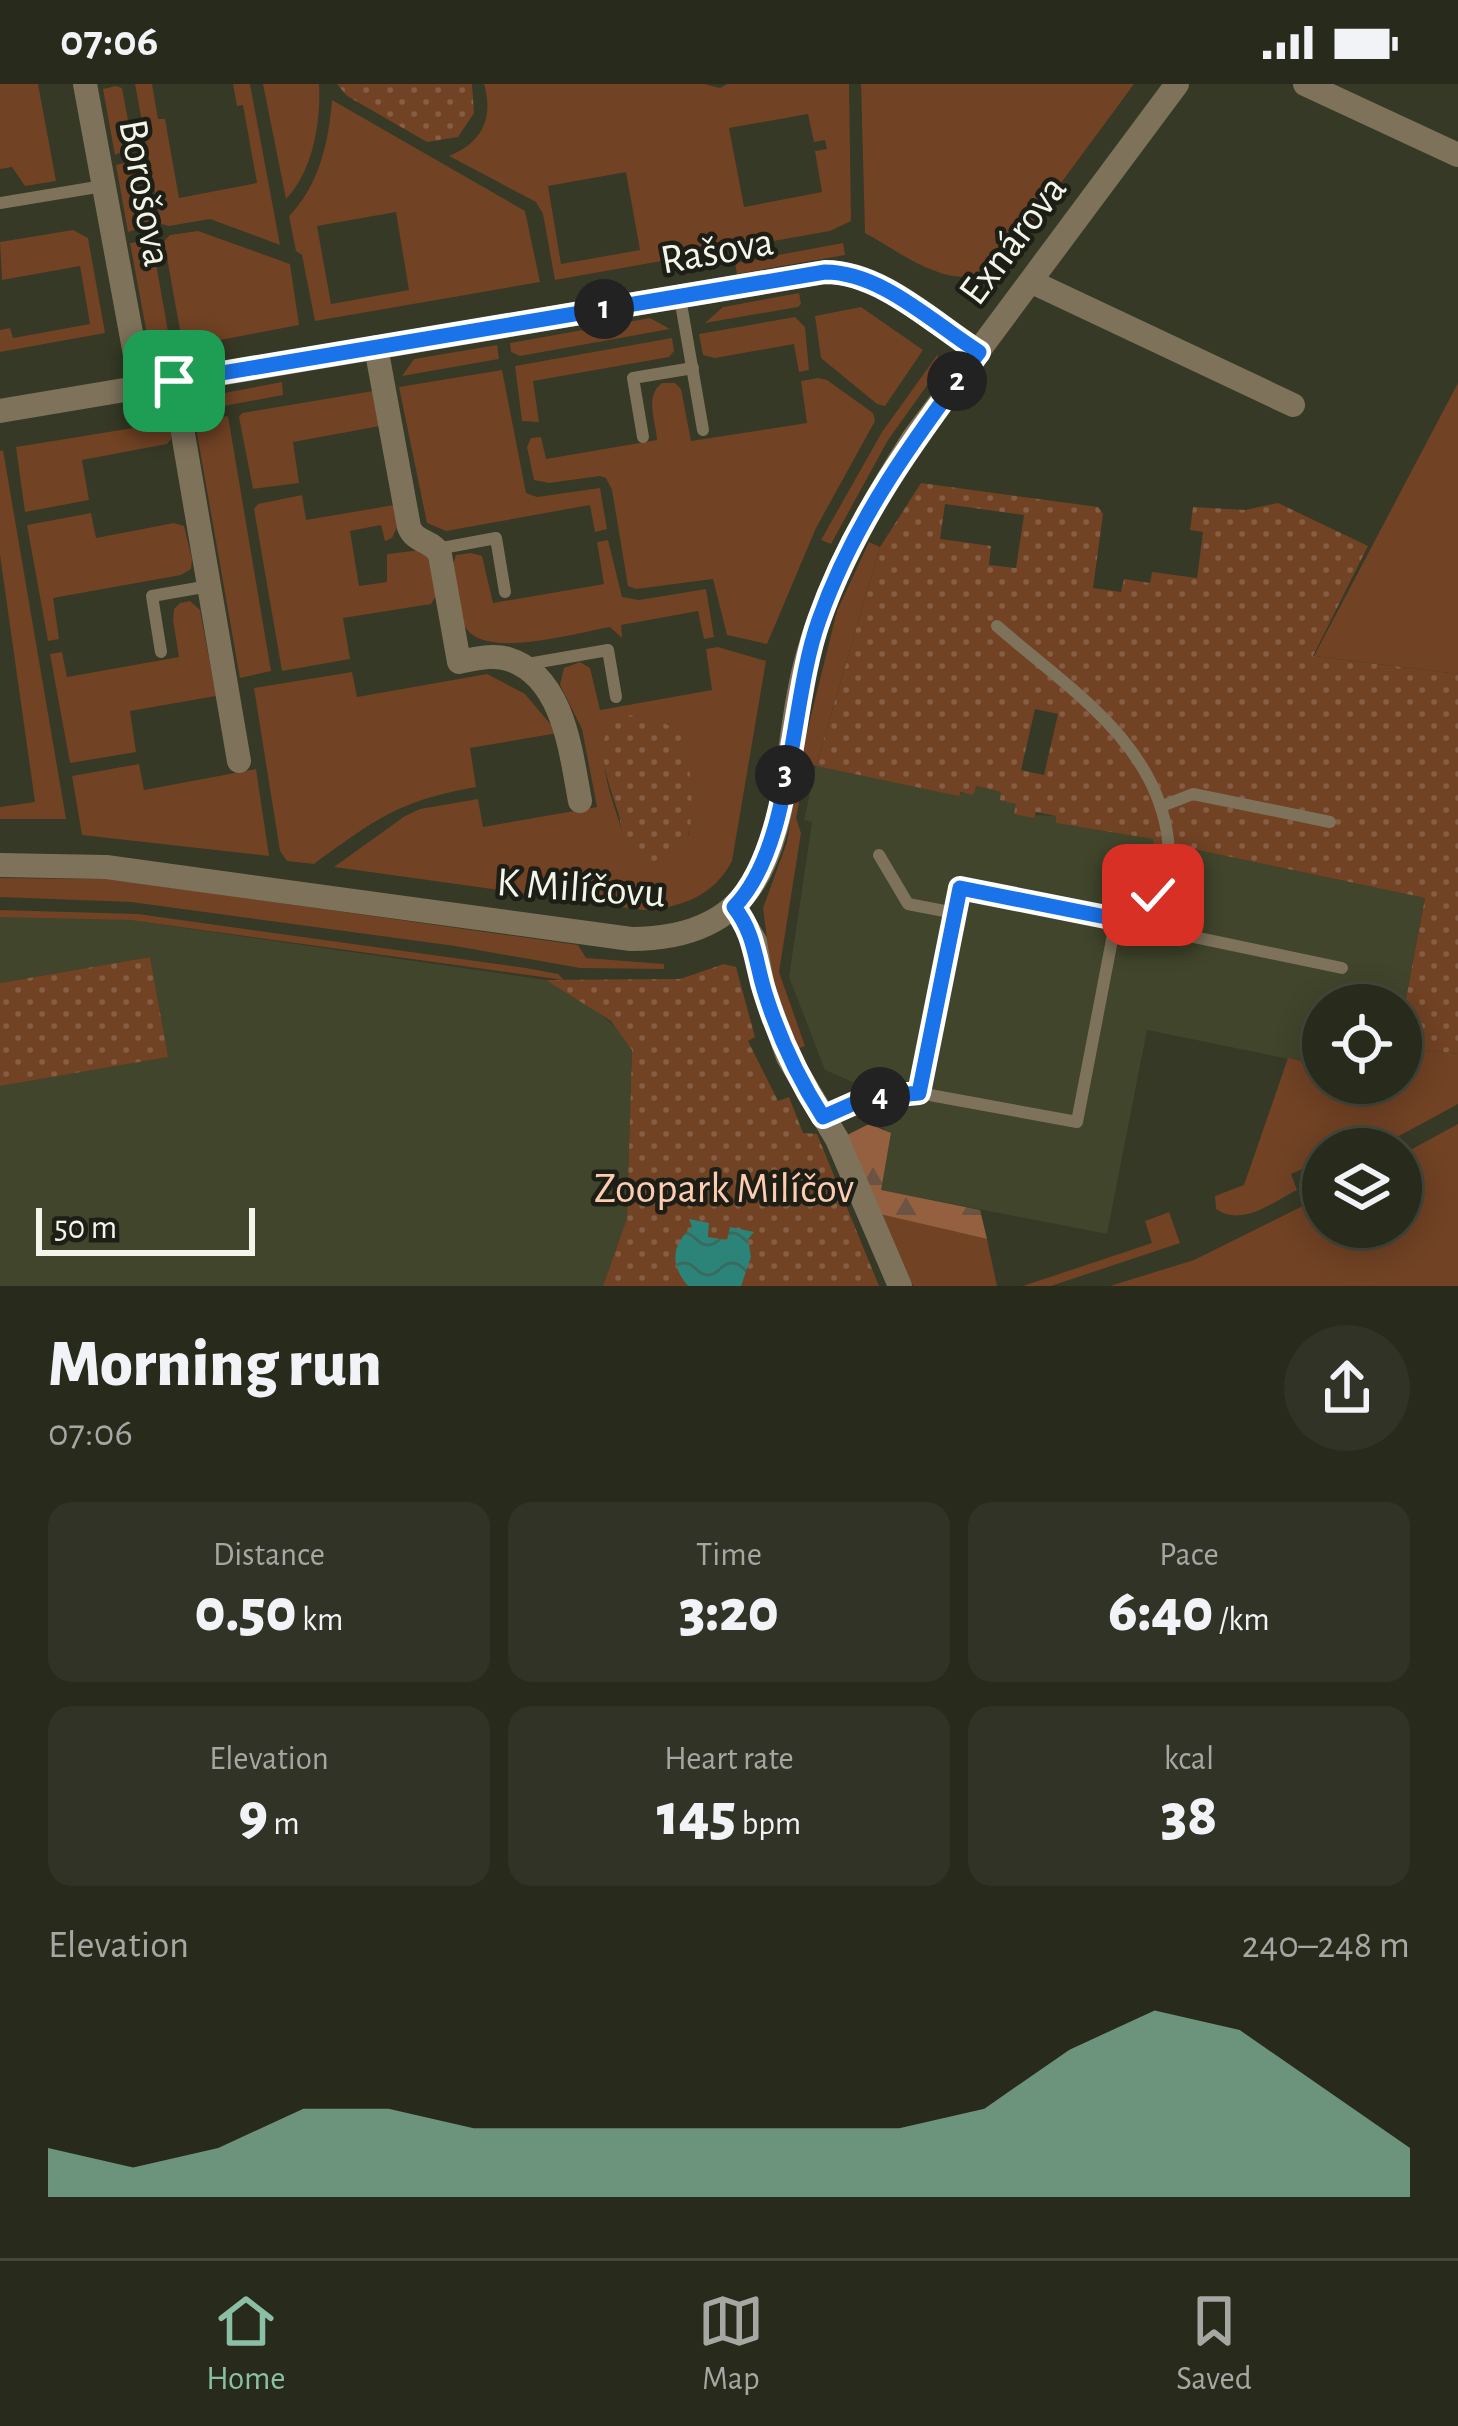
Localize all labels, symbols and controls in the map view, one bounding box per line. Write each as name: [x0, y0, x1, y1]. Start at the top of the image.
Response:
text: 07:06: [60, 19, 158, 64]
street label: Borošova: [111, 116, 179, 270]
street label: Exnárova: [951, 168, 1075, 312]
street label: Rašova: [657, 220, 777, 282]
pin: 1: [574, 279, 634, 339]
text: 1: [598, 292, 610, 325]
pin: [123, 330, 225, 432]
icon: arrive: [141, 348, 207, 414]
pin: 2: [927, 351, 987, 411]
text: 2: [949, 364, 965, 397]
pin: 3: [755, 745, 815, 805]
text: 3: [778, 758, 792, 791]
pin: [1102, 844, 1204, 946]
street label: K Milíčovu: [495, 861, 667, 915]
icon: check: [1120, 862, 1186, 928]
map controls: [1302, 984, 1422, 1248]
button: locate: [1302, 984, 1422, 1104]
pin: 4: [850, 1067, 910, 1127]
text: 4: [872, 1080, 888, 1113]
button: layers: [1302, 1128, 1422, 1248]
park label: Zoopark Milíčov: [594, 1168, 854, 1210]
scale bar: [36, 1202, 255, 1255]
text: 50 m: [54, 1212, 117, 1245]
button: share: [1284, 1325, 1410, 1451]
text: Morning run: [48, 1332, 382, 1398]
text: 07:06: [48, 1414, 133, 1453]
text: Distance: [213, 1539, 325, 1572]
text: Time: [696, 1539, 762, 1572]
text: Pace: [1159, 1539, 1219, 1572]
text: 0.50: [194, 1582, 297, 1642]
text: 3:20: [679, 1582, 779, 1642]
text: 6:40: [1108, 1582, 1213, 1642]
text: km: [297, 1604, 344, 1637]
text: /km: [1213, 1604, 1270, 1637]
text: Elevation: [209, 1743, 329, 1776]
text: Heart rate: [664, 1743, 794, 1776]
text: kcal: [1164, 1743, 1214, 1776]
text: 9: [238, 1786, 268, 1846]
text: 145: [657, 1786, 736, 1846]
text: 38: [1161, 1786, 1217, 1846]
text: m: [268, 1808, 300, 1841]
text: bpm: [736, 1808, 801, 1841]
text: Elevation: [48, 1926, 189, 1965]
text: 240–248 m: [1242, 1926, 1410, 1965]
tab: Home: [206, 2288, 286, 2400]
tab: Map: [698, 2288, 764, 2400]
tab: Saved: [1176, 2288, 1252, 2400]

